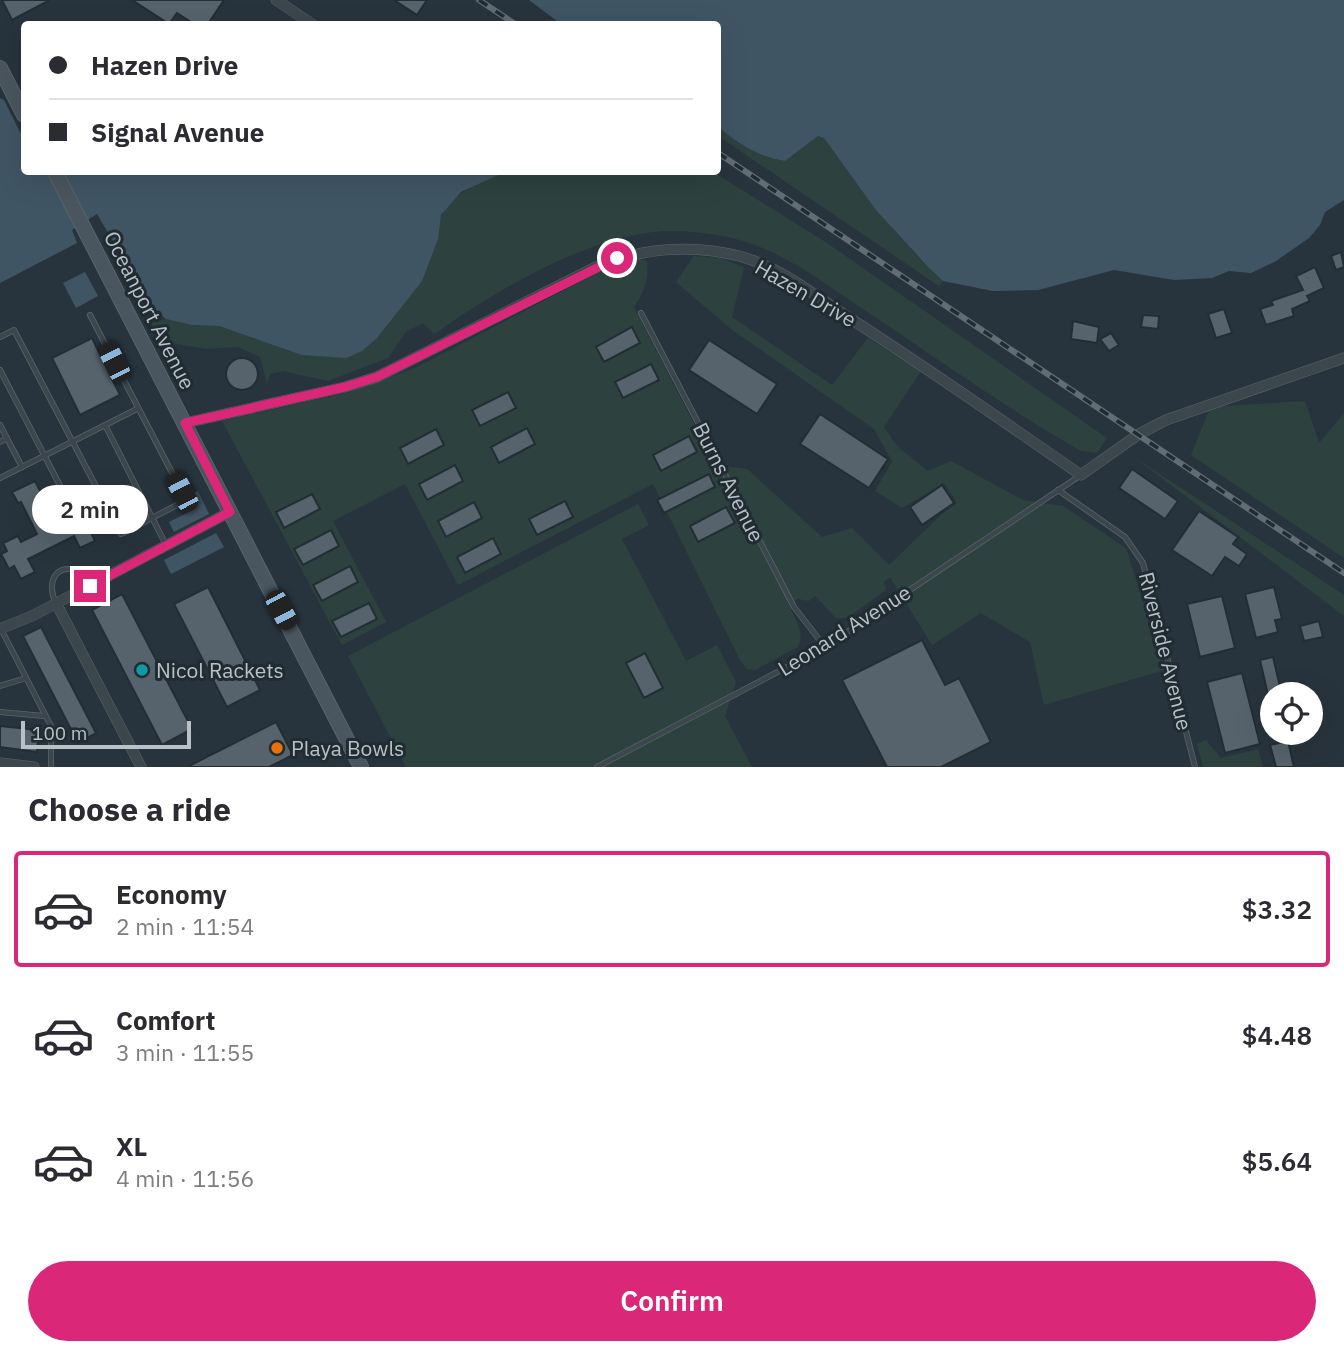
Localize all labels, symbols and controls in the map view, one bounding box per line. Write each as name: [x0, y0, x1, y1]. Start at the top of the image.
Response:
text: Hazen Drive: [91, 48, 238, 82]
text: Signal Avenue: [91, 115, 264, 149]
street label: Oceanport Avenue: [98, 226, 202, 394]
route start: [601, 242, 633, 274]
street label: Hazen Drive: [750, 253, 862, 333]
car: [96, 339, 133, 385]
street label: Burns Avenue: [687, 417, 771, 547]
car: [163, 469, 202, 515]
callout: 2 min: [32, 484, 148, 534]
text: 2 min: [60, 494, 120, 524]
street label: Riverside Avenue: [1133, 569, 1199, 733]
route end: [74, 570, 106, 602]
street label: Leonard Avenue: [772, 578, 916, 682]
car: [262, 587, 301, 633]
place label: Nicol Rackets: [156, 656, 284, 684]
marker: Nicol Rackets: [134, 662, 150, 678]
map controls: [1260, 682, 1323, 745]
button: locate: [1260, 682, 1323, 745]
scale bar: [21, 718, 191, 750]
text: 100 m: [32, 721, 87, 745]
place label: Playa Bowls: [291, 734, 404, 762]
marker: Playa Bowls: [269, 740, 285, 756]
text: Choose a ride: [28, 788, 231, 830]
text: Economy: [116, 877, 227, 911]
icon: car: [32, 878, 95, 941]
text: $3.32: [1242, 892, 1312, 926]
text: 2 min · 11:54: [116, 911, 254, 941]
text: Comfort: [116, 1003, 215, 1037]
icon: car: [32, 1004, 95, 1067]
text: $4.48: [1242, 1018, 1312, 1052]
text: 3 min · 11:55: [116, 1037, 254, 1067]
text: XL: [116, 1129, 147, 1163]
icon: car: [32, 1130, 95, 1193]
text: $5.64: [1242, 1144, 1312, 1178]
text: 4 min · 11:56: [116, 1163, 254, 1193]
button: Confirm: [28, 1261, 1316, 1341]

